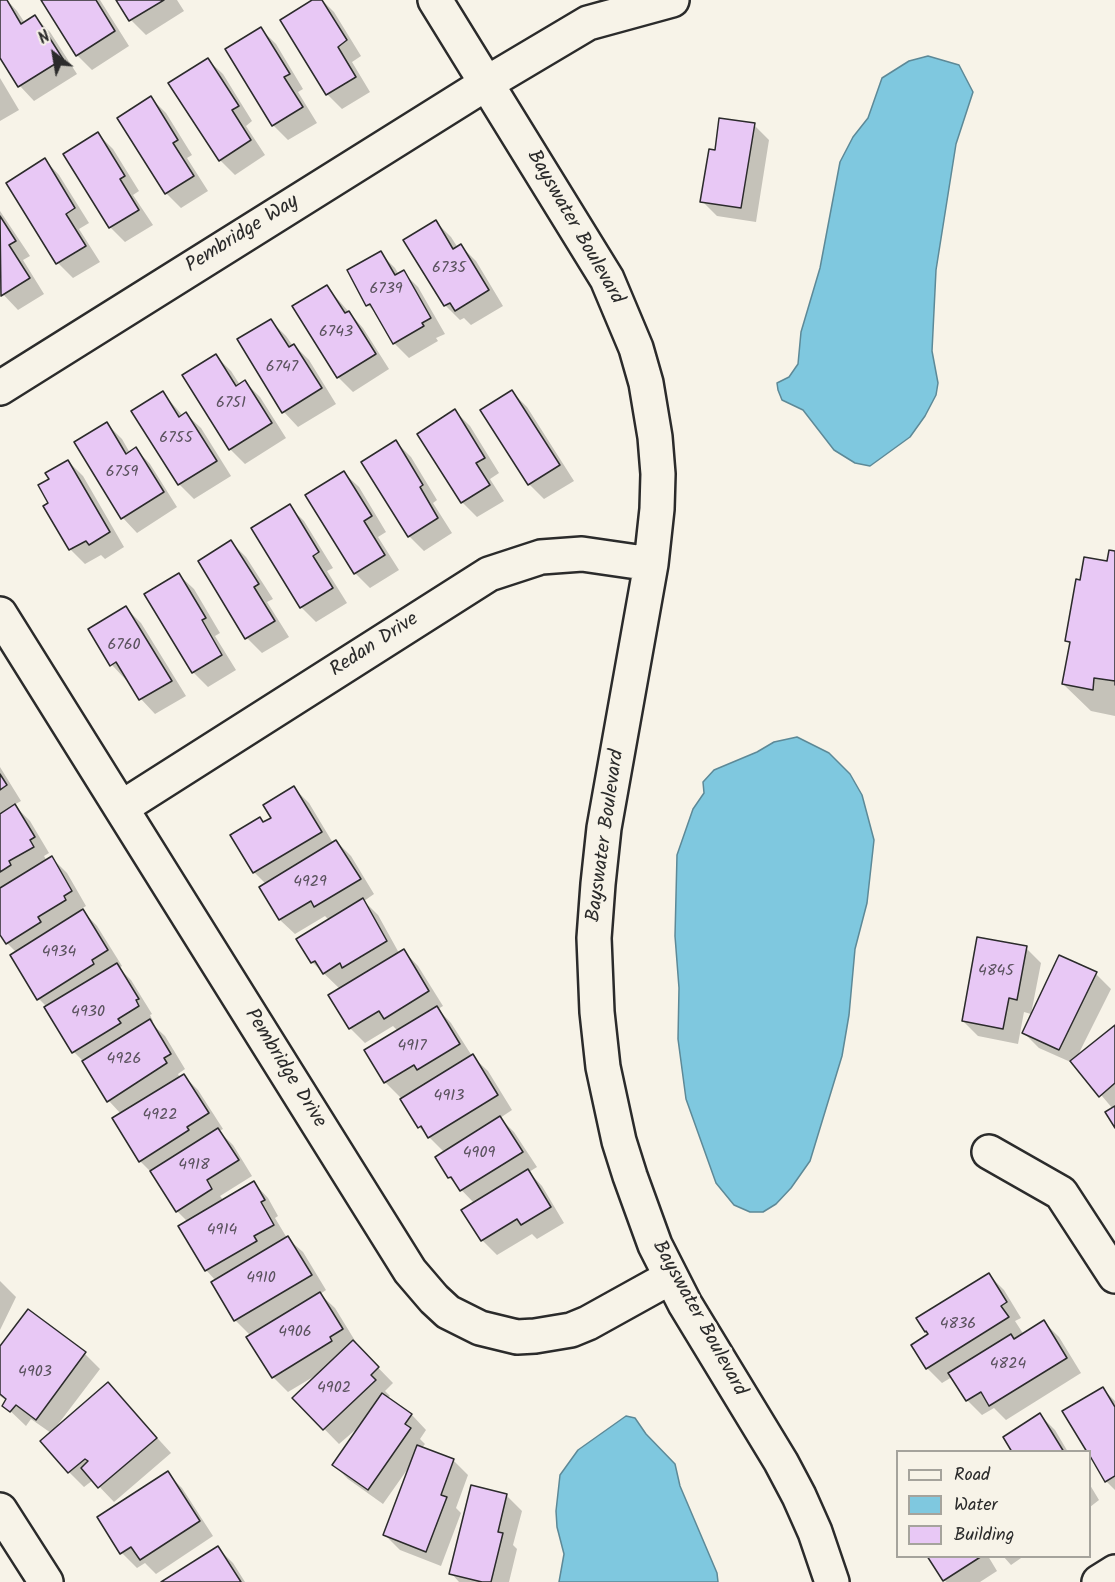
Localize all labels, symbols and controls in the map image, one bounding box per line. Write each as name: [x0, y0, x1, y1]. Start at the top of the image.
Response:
north arrow: [24, 24, 84, 84]
text: N: [34, 25, 55, 51]
street label: Bayswater Boulevard: [520, 147, 628, 309]
street label: Pembridge Way: [182, 191, 304, 279]
house number: 6735: [432, 259, 466, 279]
house number: 6739: [369, 280, 403, 300]
house number: 6743: [319, 323, 353, 343]
house number: 6747: [266, 358, 298, 378]
house number: 6751: [216, 394, 246, 414]
house number: 6755: [159, 429, 193, 449]
house number: 6759: [106, 463, 138, 483]
street label: Redan Drive: [326, 609, 424, 683]
house number: 6760: [107, 636, 141, 656]
street label: Bayswater Boulevard: [583, 748, 631, 924]
house number: 4929: [293, 873, 327, 893]
house number: 4934: [42, 943, 76, 963]
house number: 4845: [978, 962, 1014, 982]
house number: 4930: [71, 1003, 105, 1023]
street label: Pembridge Drive: [238, 1005, 330, 1133]
house number: 4917: [397, 1037, 427, 1057]
house number: 4926: [107, 1050, 141, 1070]
house number: 4913: [434, 1087, 464, 1107]
house number: 4922: [142, 1106, 178, 1126]
house number: 4909: [463, 1144, 495, 1164]
house number: 4918: [178, 1156, 210, 1176]
house number: 4914: [207, 1221, 237, 1241]
street label: Bayswater Boulevard: [645, 1237, 751, 1401]
house number: 4910: [246, 1269, 276, 1289]
house number: 4836: [940, 1315, 976, 1335]
house number: 4906: [278, 1323, 312, 1343]
house number: 4824: [990, 1355, 1026, 1375]
house number: 4903: [18, 1363, 52, 1383]
house number: 4902: [317, 1379, 351, 1399]
legend: [896, 1450, 1091, 1558]
text: Road: [954, 1461, 990, 1490]
text: Water: [954, 1491, 998, 1520]
text: Building: [954, 1521, 1014, 1550]

